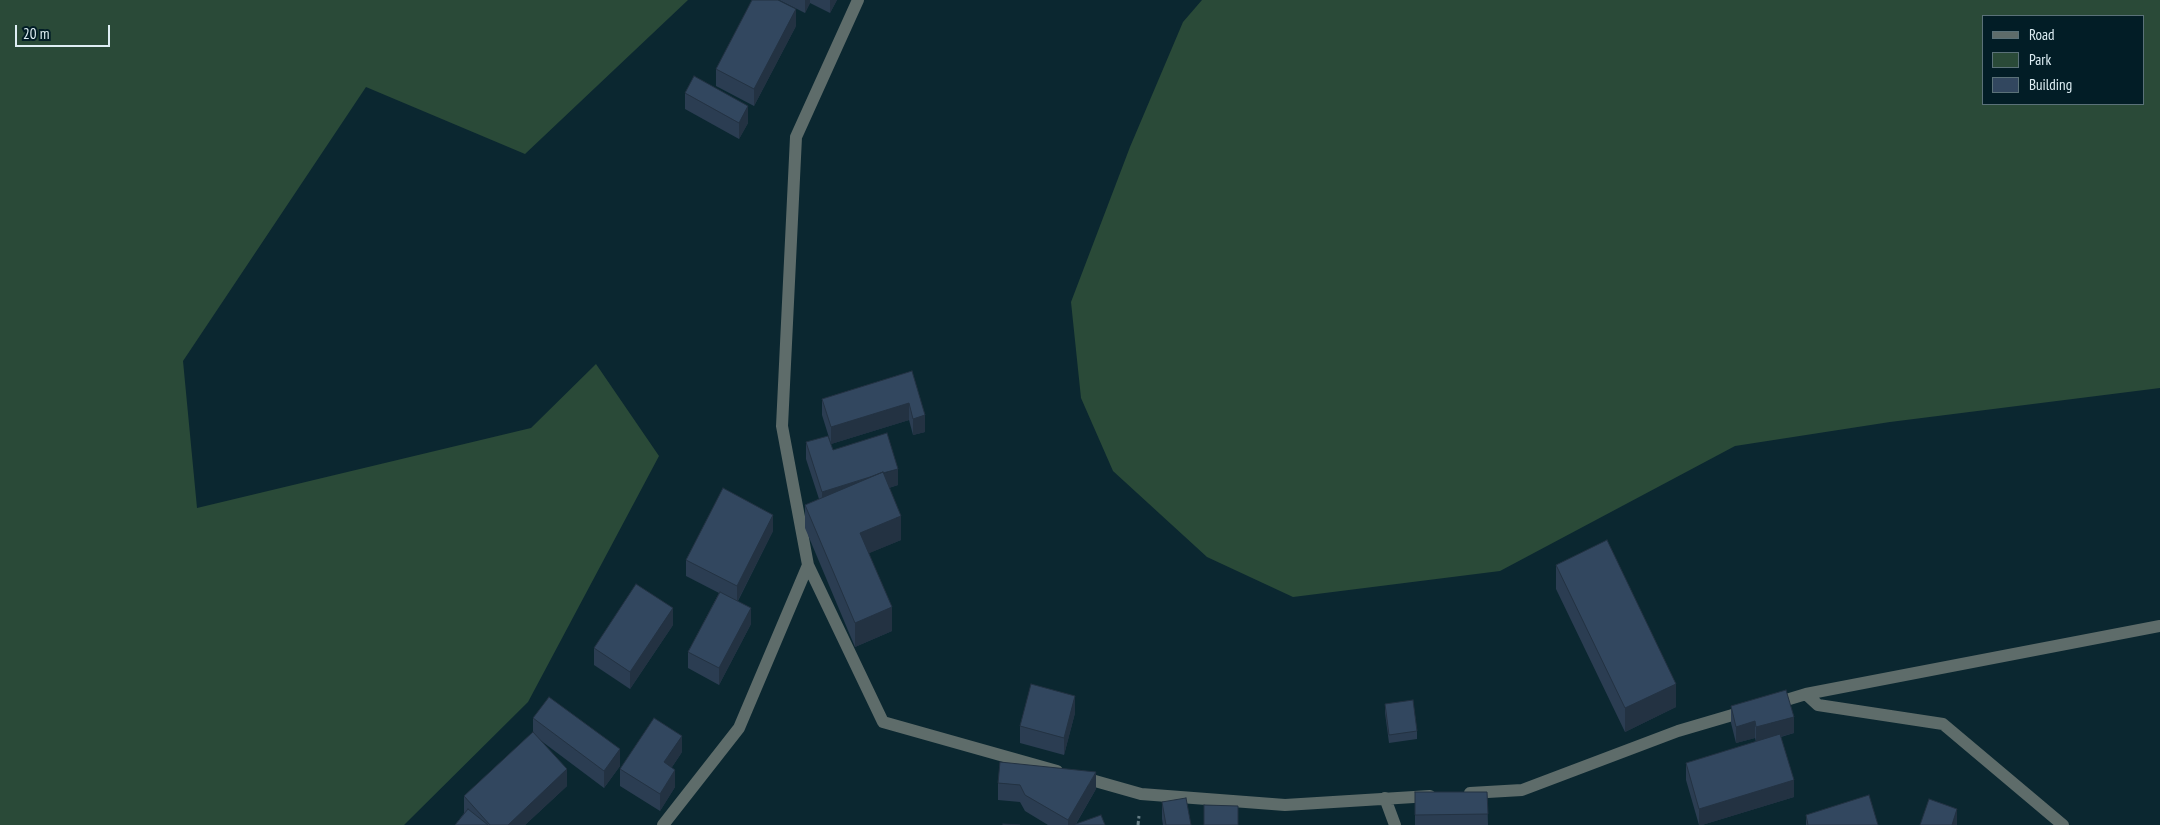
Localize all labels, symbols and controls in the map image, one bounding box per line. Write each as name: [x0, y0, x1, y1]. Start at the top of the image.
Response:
scale bar: [18, 15, 112, 47]
legend: [1982, 15, 2145, 105]
text: 20 m: [23, 24, 49, 43]
text: Road: [2029, 25, 2055, 44]
text: Park: [2029, 50, 2051, 69]
text: Building: [2029, 75, 2072, 94]

